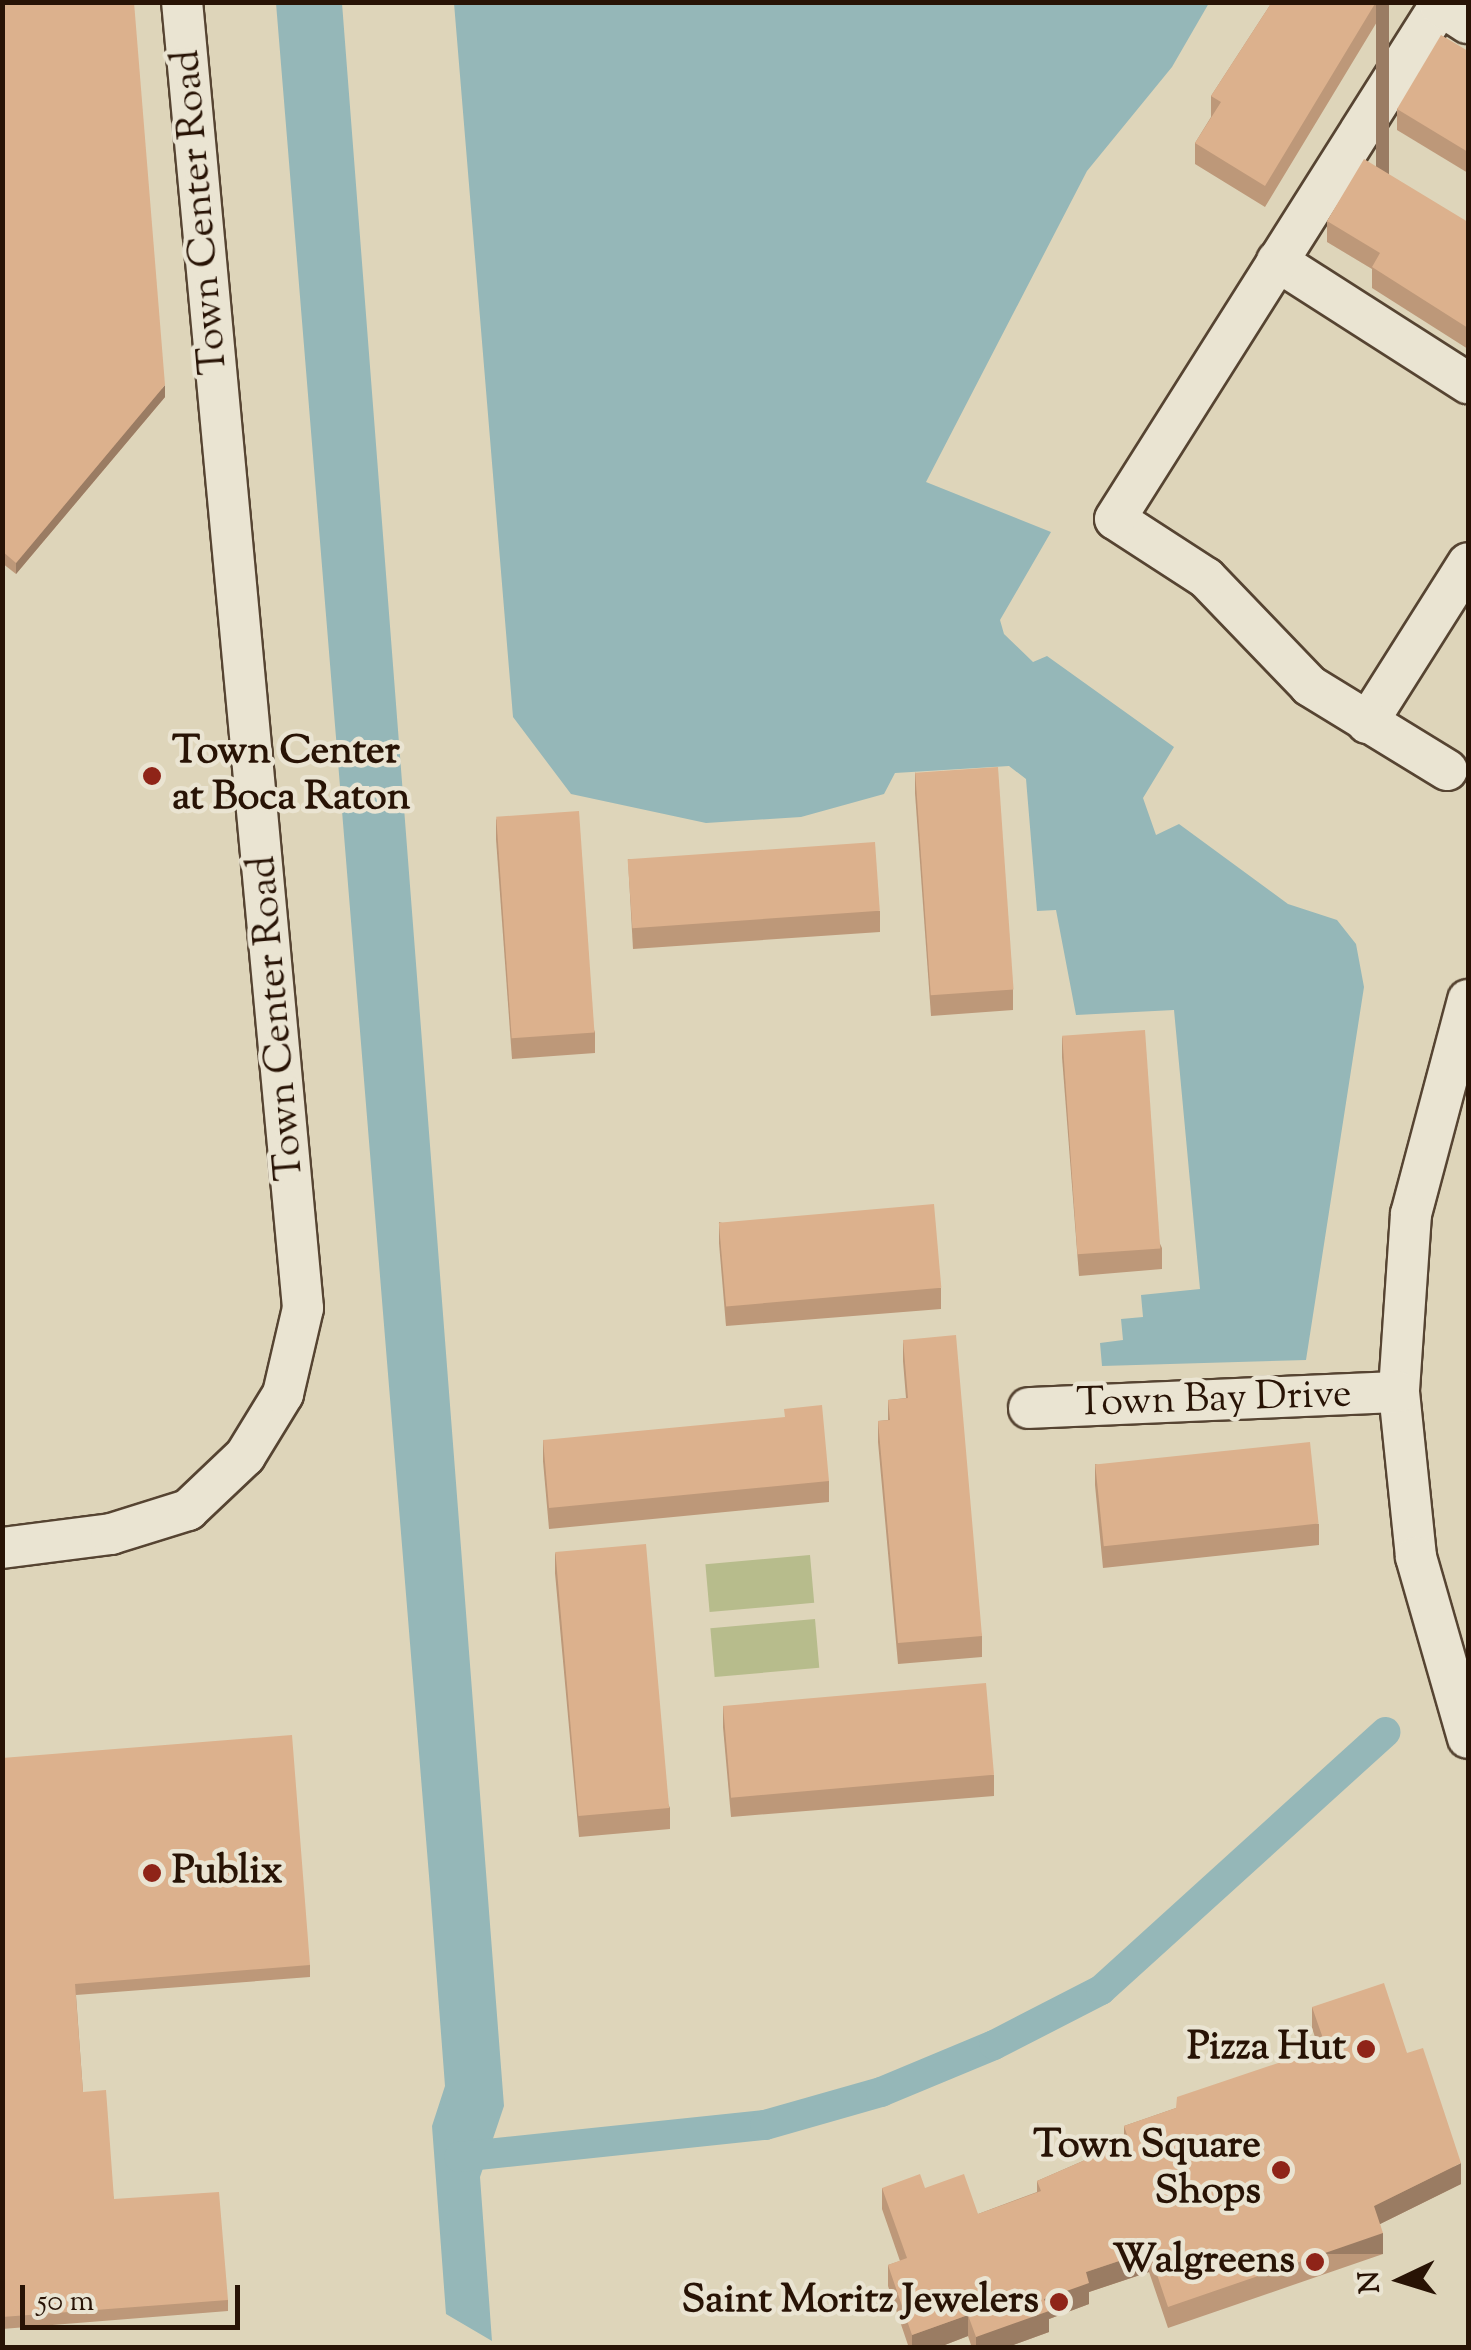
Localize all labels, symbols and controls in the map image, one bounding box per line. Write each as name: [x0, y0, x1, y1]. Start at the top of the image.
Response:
street label: Town Center Road: [164, 47, 240, 377]
place label: Town Center at Boca Raton: [172, 729, 410, 823]
marker: Town Center at Boca Raton: [141, 765, 163, 787]
street label: Town Center Road: [240, 853, 316, 1183]
street label: Town Bay Drive: [1076, 1372, 1352, 1430]
place label: Publix: [172, 1849, 283, 1897]
marker: Publix: [141, 1862, 163, 1884]
place label: Pizza Hut: [1187, 2025, 1346, 2073]
marker: Pizza Hut: [1355, 2038, 1377, 2060]
place label: Town Square Shops: [1033, 2123, 1261, 2217]
marker: Town Square Shops: [1270, 2159, 1292, 2181]
north arrow: [1351, 2230, 1451, 2330]
place label: Walgreens: [1113, 2238, 1295, 2286]
marker: Walgreens: [1304, 2251, 1326, 2273]
scale bar: [25, 2265, 245, 2327]
text: N: [1350, 2270, 1392, 2295]
place label: Saint Moritz Jewelers: [681, 2278, 1039, 2326]
text: 50 m: [37, 2281, 94, 2324]
marker: Saint Moritz Jewelers: [1048, 2291, 1070, 2313]

